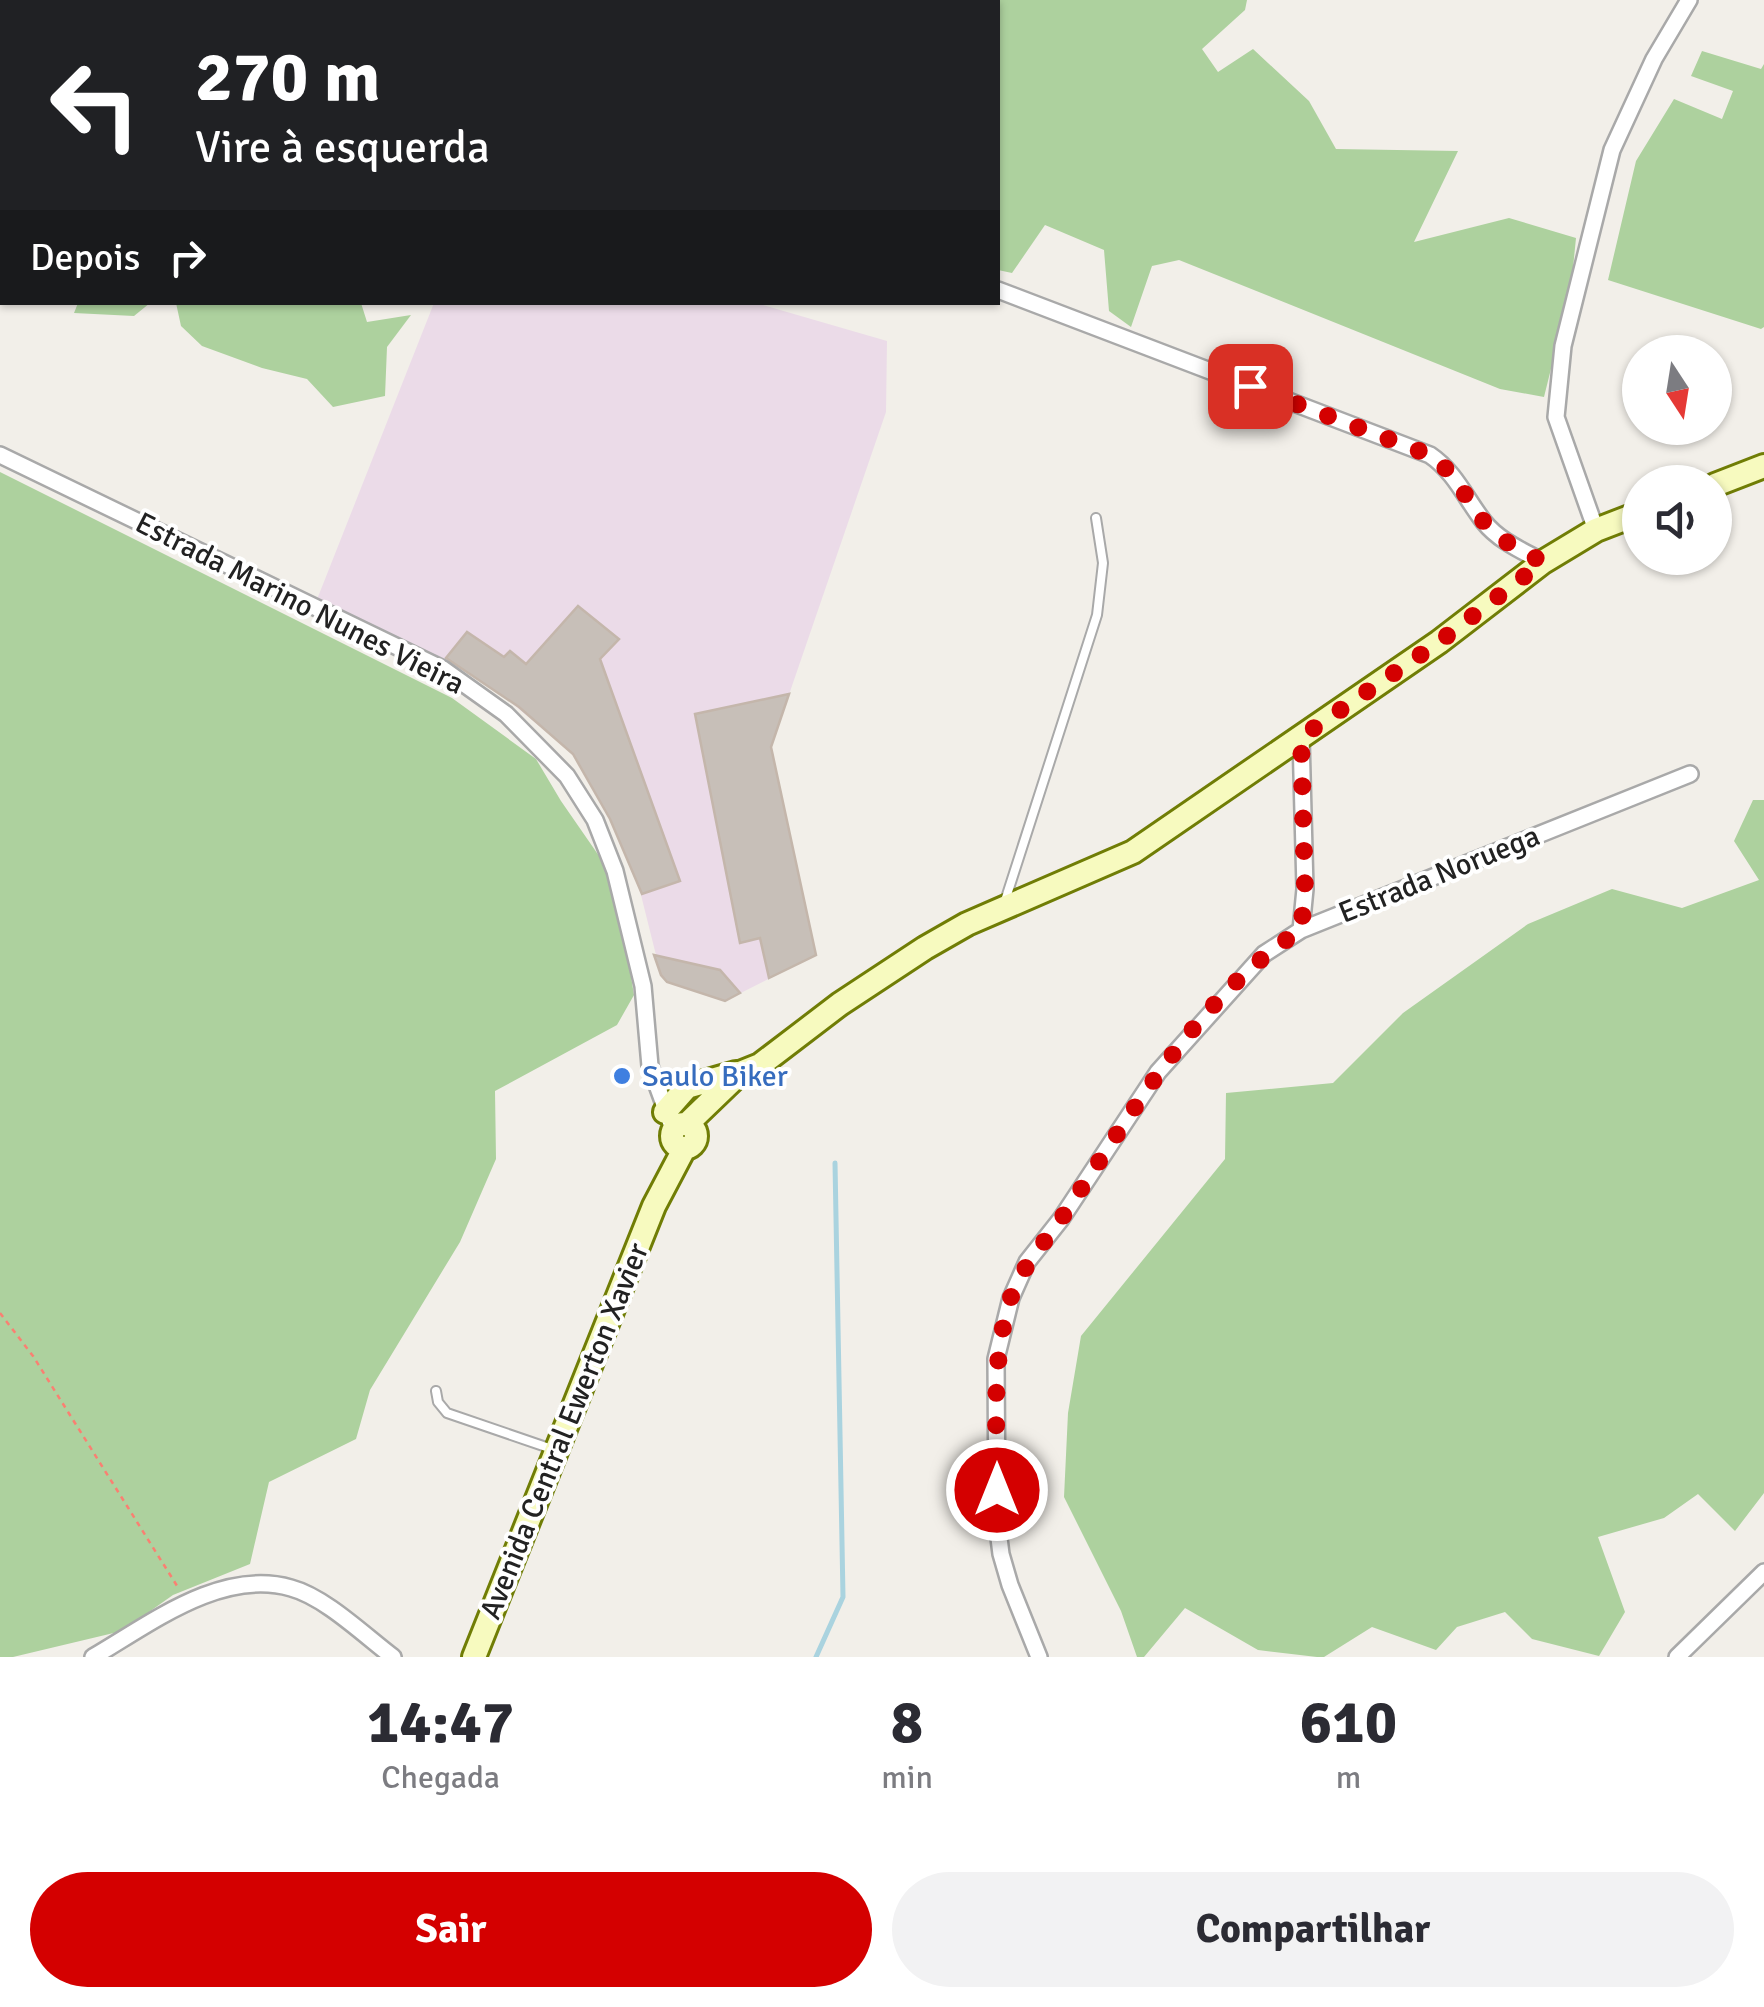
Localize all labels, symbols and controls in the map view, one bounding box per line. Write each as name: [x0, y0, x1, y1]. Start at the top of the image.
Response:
text: 270 m: [195, 34, 380, 120]
icon: left: [30, 40, 160, 170]
text: Vire à esquerda: [195, 120, 490, 175]
icon: right: [160, 230, 215, 285]
text: Depois: [30, 234, 140, 281]
north arrow: [1622, 335, 1732, 445]
map controls: [1622, 335, 1732, 575]
pin: [1208, 344, 1293, 429]
icon: arrive: [1223, 359, 1278, 414]
button: sound: [1622, 465, 1732, 575]
street label: Estrada Marino Nunes Vieira: [129, 504, 471, 703]
street label: Estrada Noruega: [1333, 817, 1545, 932]
place label: Saulo Biker: [642, 1058, 788, 1095]
marker: Saulo Biker: [611, 1065, 633, 1087]
street label: Avenida Central Ewerton Xavier: [472, 1238, 657, 1625]
position arrow: [945, 1438, 1049, 1542]
text: 14:47: [367, 1686, 514, 1760]
text: 8: [891, 1686, 923, 1760]
text: 610: [1300, 1686, 1397, 1760]
text: Chegada: [381, 1758, 500, 1797]
text: min: [881, 1758, 933, 1797]
text: m: [1336, 1758, 1361, 1797]
button: Sair: [30, 1872, 872, 1987]
button: Compartilhar: [892, 1872, 1734, 1987]

